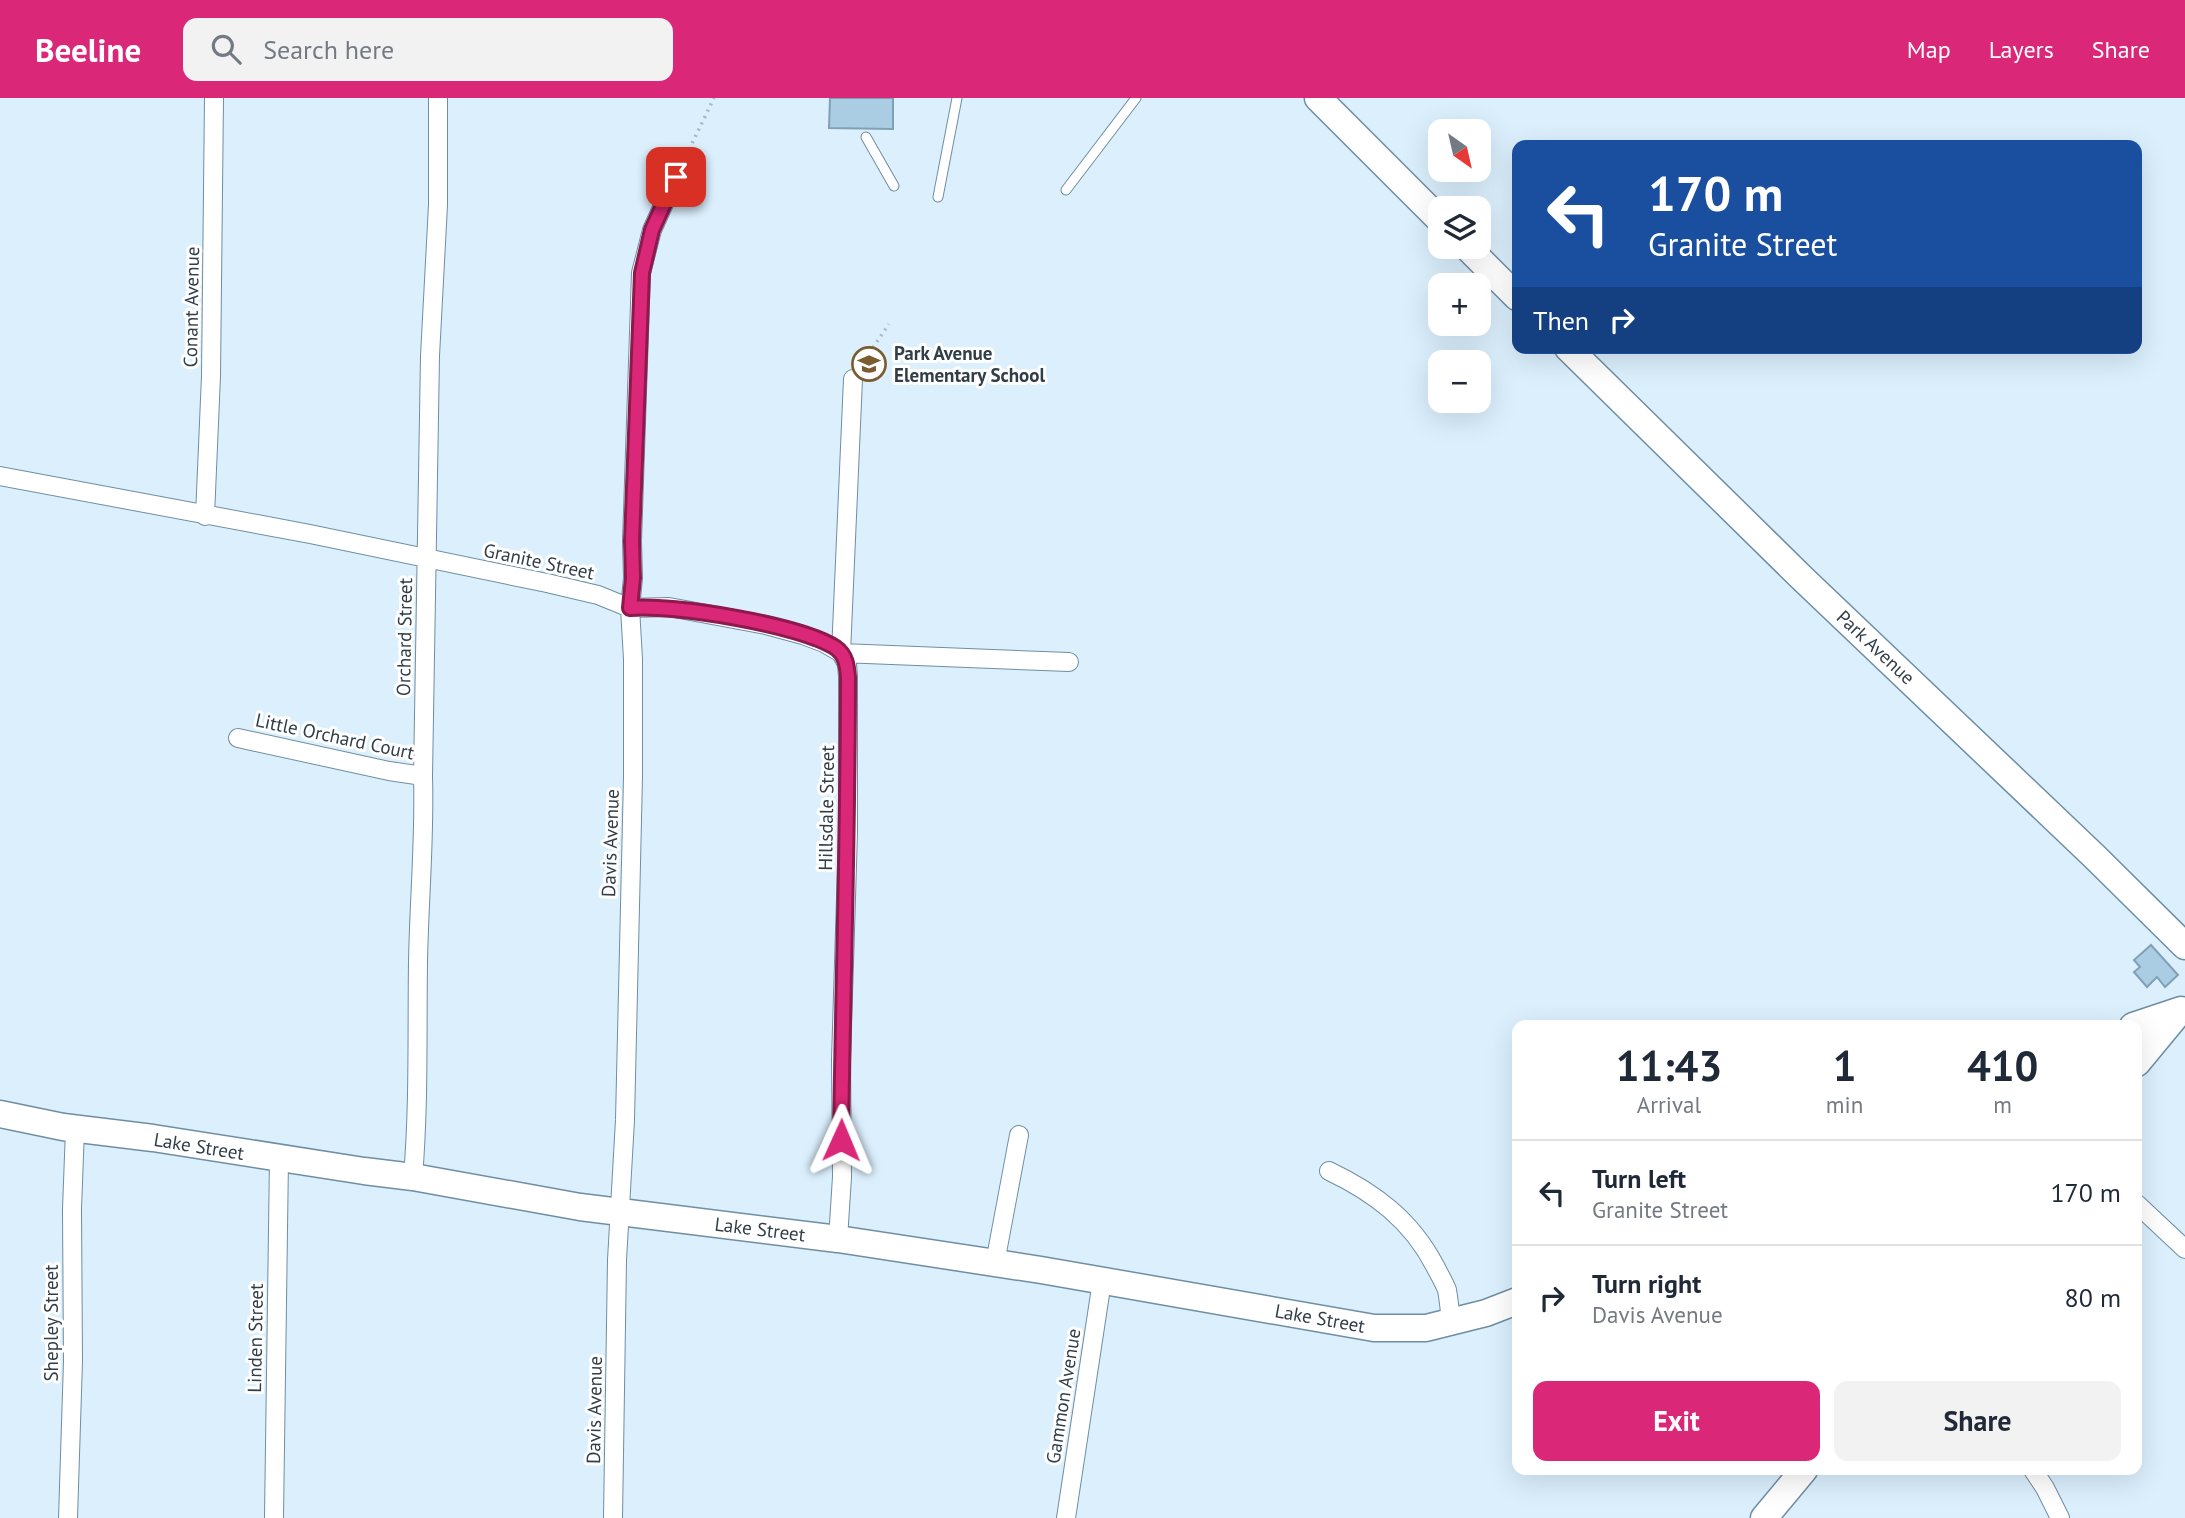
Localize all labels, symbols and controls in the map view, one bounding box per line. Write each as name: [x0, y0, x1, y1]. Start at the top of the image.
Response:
search box: [183, 18, 673, 81]
text: Beeline: [35, 28, 141, 71]
icon: search: [207, 30, 245, 68]
text: Search here: [263, 33, 394, 66]
text: Map: [1907, 34, 1951, 65]
text: Layers: [1989, 34, 2054, 65]
text: Share: [2092, 34, 2150, 65]
north arrow: [1428, 119, 1491, 182]
map controls: [1428, 119, 1491, 413]
pin: [646, 147, 706, 207]
icon: arrive: [657, 158, 695, 196]
text: 170 m: [1648, 161, 1783, 225]
icon: left: [1533, 168, 1624, 259]
button: layers: [1428, 196, 1491, 259]
text: Granite Street: [1648, 223, 1837, 265]
street label: Conant Avenue: [178, 246, 204, 368]
button: +: [1428, 273, 1491, 336]
icon: right: [1603, 301, 1641, 339]
text: Then: [1533, 304, 1589, 337]
place label: Park Avenue Elementary School: [894, 341, 1045, 387]
school or university icon: Park Avenue Elementary School: [850, 345, 888, 383]
button: −: [1428, 350, 1491, 413]
street label: Granite Street: [481, 538, 597, 585]
street label: Orchard Street: [391, 577, 417, 696]
street label: Park Avenue: [1832, 605, 1920, 689]
street label: Little Orchard Court: [253, 707, 417, 765]
street label: Hillsdale Street: [813, 745, 839, 871]
street label: Davis Avenue: [596, 789, 624, 897]
text: 11:43: [1616, 1038, 1722, 1093]
text: 1: [1833, 1038, 1856, 1093]
text: 410: [1967, 1038, 2038, 1093]
text: Arrival: [1637, 1090, 1701, 1119]
text: min: [1826, 1090, 1863, 1119]
text: m: [1993, 1090, 2012, 1119]
position arrow: [804, 1103, 878, 1177]
street label: Lake Street: [152, 1127, 246, 1165]
text: Turn left: [1592, 1162, 1686, 1195]
icon: left: [1533, 1174, 1571, 1212]
text: 170 m: [2050, 1176, 2121, 1209]
text: Granite Street: [1592, 1195, 1728, 1224]
street label: Lake Street: [713, 1212, 807, 1247]
street label: Shepley Street: [39, 1264, 63, 1381]
text: Turn right: [1592, 1267, 1701, 1300]
icon: right: [1533, 1279, 1571, 1317]
text: 80 m: [2065, 1281, 2121, 1314]
street label: Linden Street: [242, 1283, 268, 1393]
street label: Lake Street: [1273, 1298, 1367, 1338]
text: Davis Avenue: [1592, 1300, 1723, 1329]
street label: Gammon Avenue: [1040, 1327, 1086, 1465]
street label: Davis Avenue: [581, 1356, 607, 1464]
button: Exit: [1533, 1381, 1820, 1461]
button: Share: [1834, 1381, 2121, 1461]

